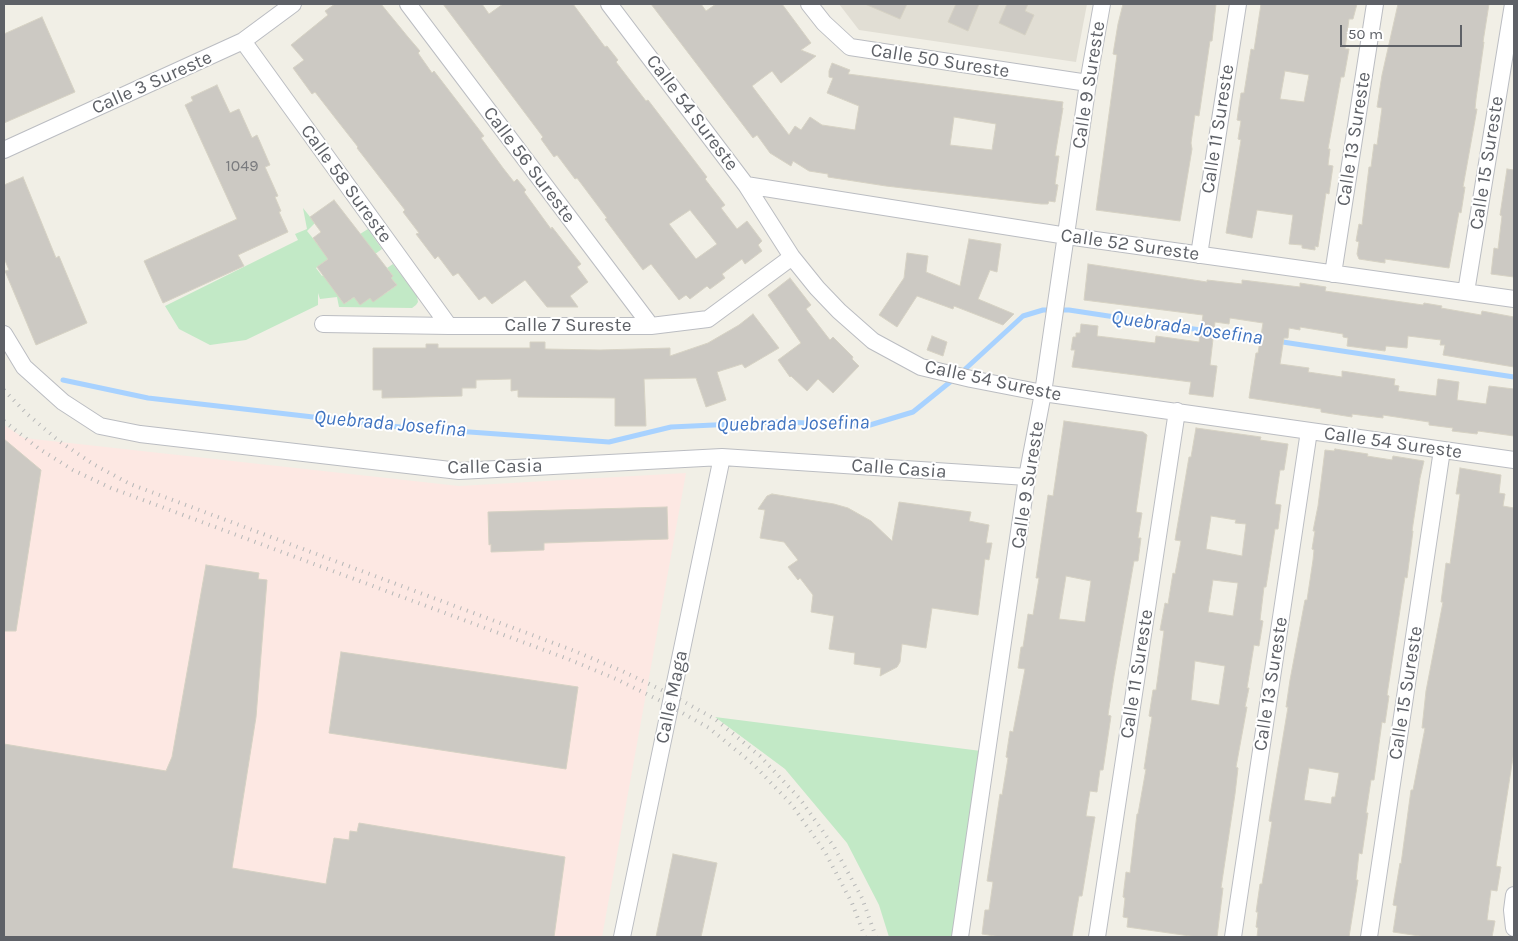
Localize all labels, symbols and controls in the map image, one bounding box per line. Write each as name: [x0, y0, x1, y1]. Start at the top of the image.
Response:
scale bar: [1343, 15, 1466, 47]
street label: Calle 9 Sureste: [1068, 19, 1110, 151]
text: 50 m: [1348, 25, 1383, 43]
street label: Calle 50 Sureste: [869, 39, 1011, 83]
street label: Calle 3 Sureste: [88, 46, 216, 120]
street label: Calle 54 Sureste: [641, 50, 743, 176]
street label: Calle 11 Sureste: [1197, 63, 1239, 195]
street label: Calle 13 Sureste: [1332, 70, 1376, 208]
street label: Calle 15 Sureste: [1465, 95, 1509, 231]
street label: Calle 56 Sureste: [478, 102, 580, 228]
street label: Calle 58 Sureste: [296, 120, 396, 248]
house number: 1049: [226, 156, 258, 176]
street label: Calle 52 Sureste: [1059, 224, 1201, 266]
water label: Quebrada Josefina: [1110, 305, 1264, 351]
street label: Calle 7 Sureste: [505, 315, 631, 337]
street label: Calle 54 Sureste: [922, 355, 1064, 407]
water label: Quebrada Josefina: [313, 405, 467, 443]
water label: Quebrada Josefina: [716, 411, 870, 437]
street label: Calle 9 Sureste: [1007, 419, 1049, 551]
street label: Calle 54 Sureste: [1322, 422, 1464, 464]
street label: Calle Casia: [851, 454, 947, 484]
street label: Calle Casia: [447, 455, 543, 479]
street label: Calle 11 Sureste: [1116, 608, 1158, 740]
street label: Calle 13 Sureste: [1249, 615, 1293, 753]
street label: Calle 15 Sureste: [1384, 625, 1428, 761]
street label: Calle Maga: [651, 648, 693, 746]

